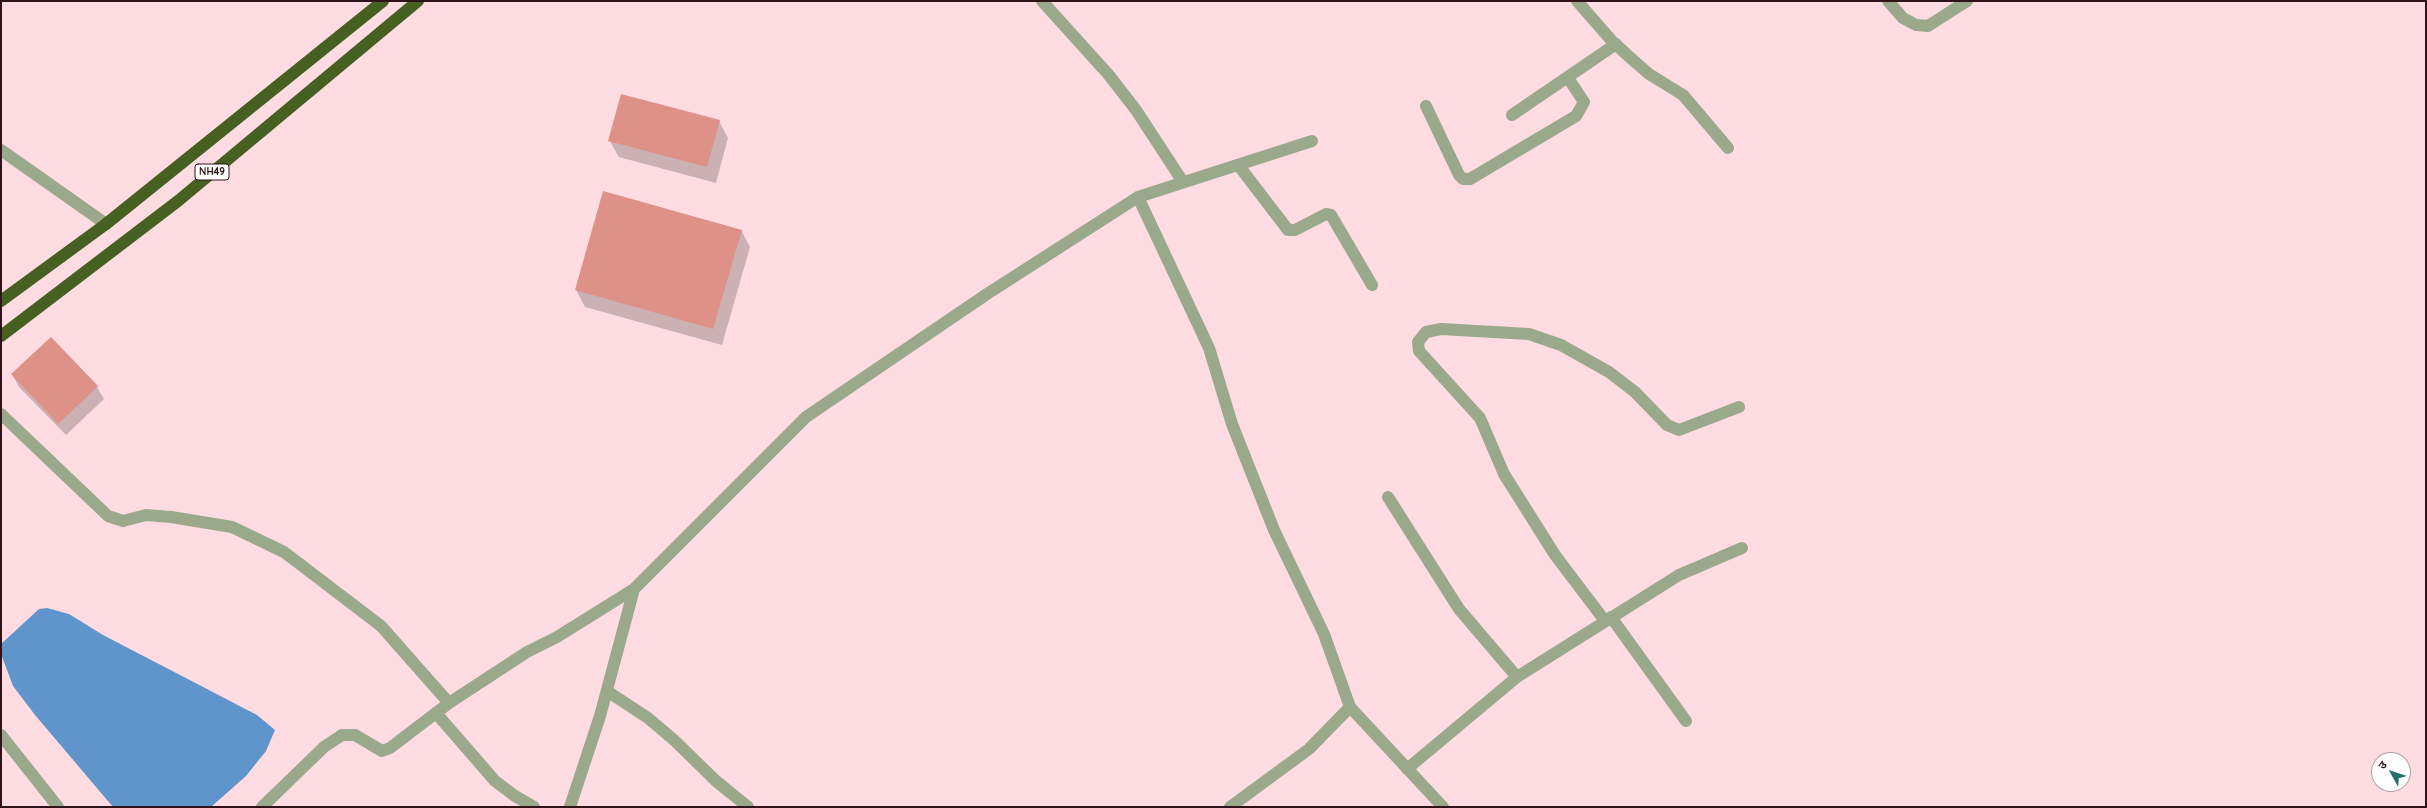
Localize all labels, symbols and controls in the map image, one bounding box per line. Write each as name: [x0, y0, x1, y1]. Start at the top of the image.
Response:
road number: NH49: [195, 164, 229, 180]
north arrow: [2371, 752, 2411, 792]
text: उ: [2375, 758, 2390, 772]

